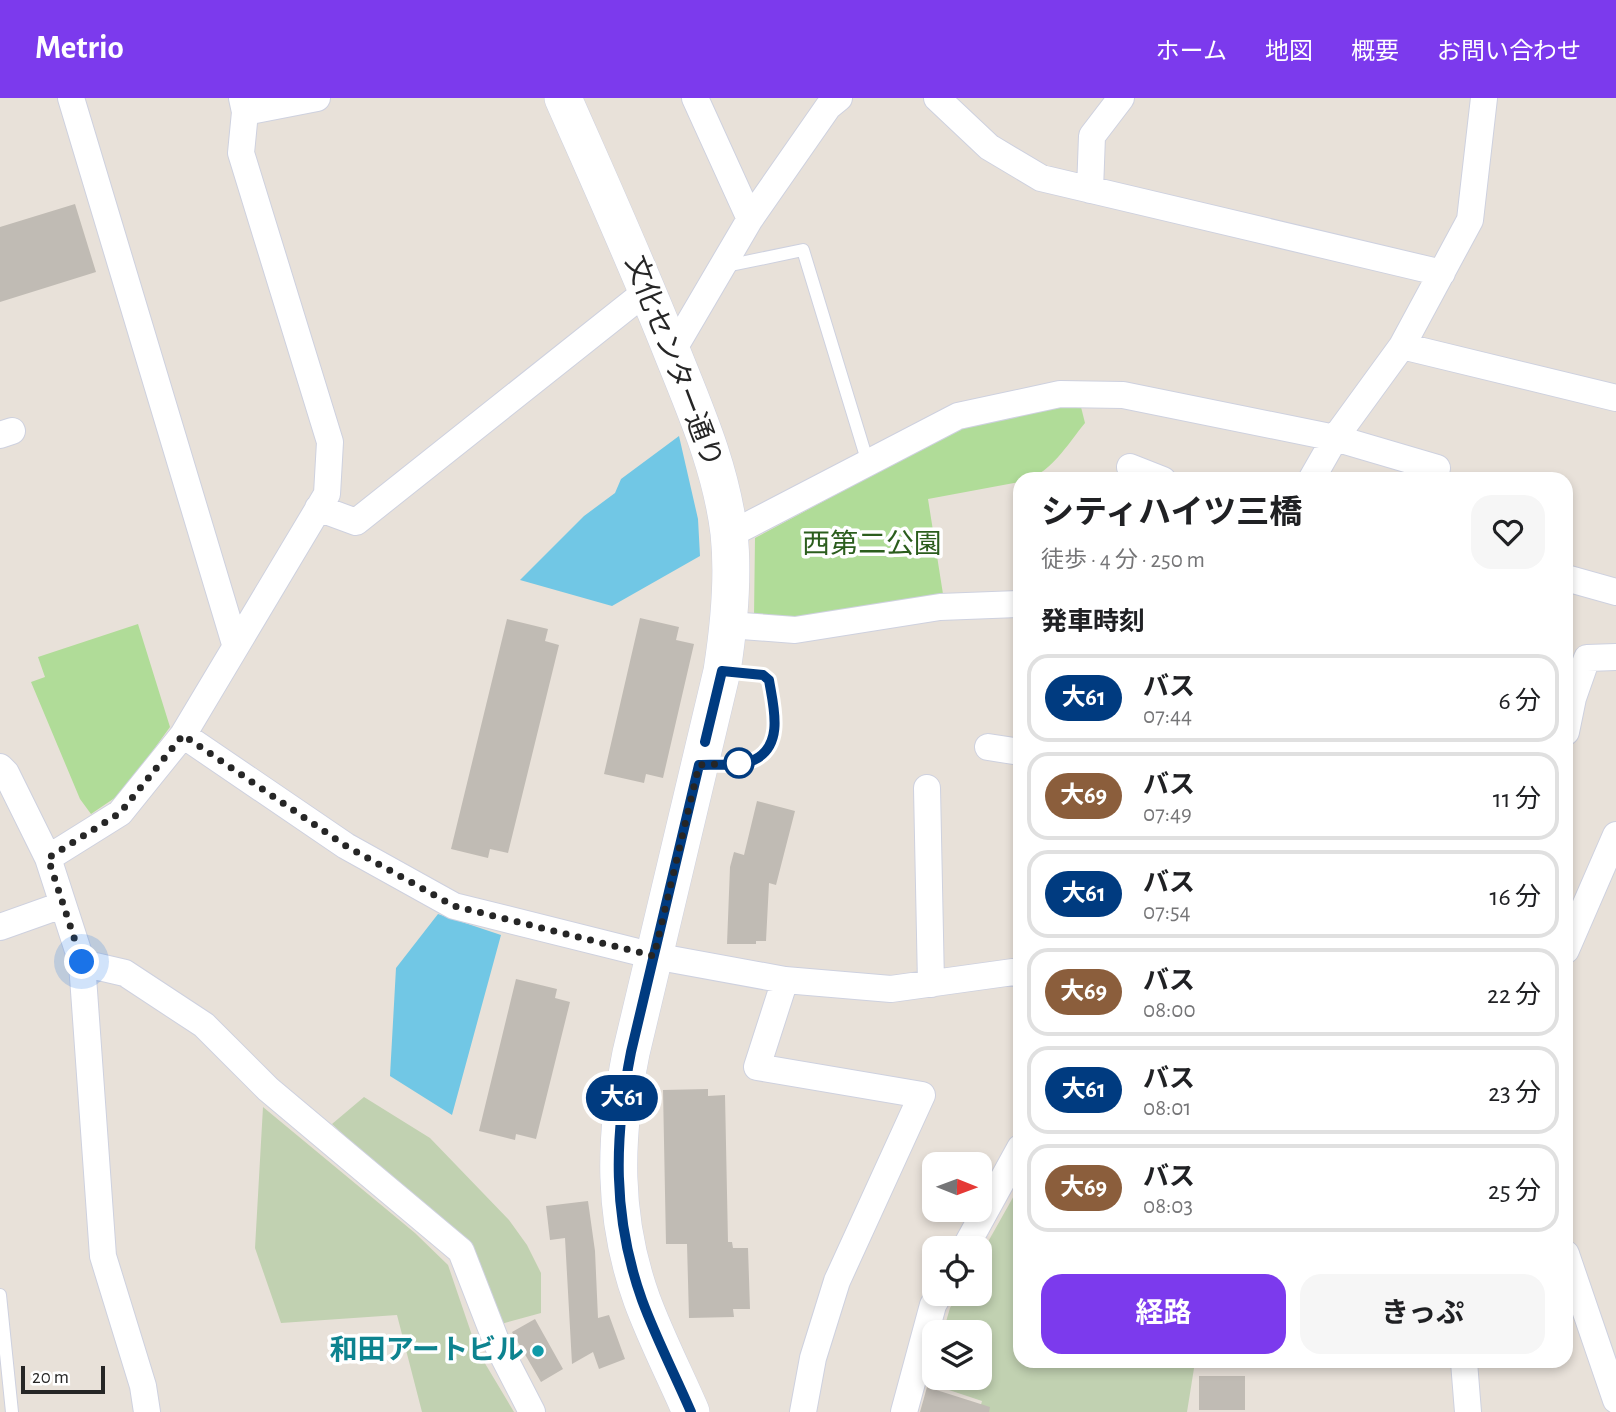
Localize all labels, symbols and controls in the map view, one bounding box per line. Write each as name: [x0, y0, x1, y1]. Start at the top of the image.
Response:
text: Metrio: [35, 32, 124, 65]
text: ホーム: [1156, 40, 1227, 64]
text: 地図: [1265, 40, 1313, 64]
text: 概要: [1351, 40, 1399, 64]
text: お問い合わせ: [1437, 40, 1581, 64]
street label: 文化センター通り: [620, 252, 728, 472]
button: heart: [1471, 495, 1545, 569]
text: シティハイツ三橋: [1041, 497, 1302, 530]
park label: 西第二公園: [802, 529, 942, 559]
text: 徒歩 · 4 分 · 250 m: [1041, 549, 1205, 572]
text: 発車時刻: [1041, 609, 1145, 635]
text: バス: [1143, 674, 1195, 700]
text: 大61: [1061, 686, 1106, 710]
text: 6 分: [1498, 688, 1541, 714]
text: 07:44: [1143, 705, 1192, 728]
unlabelled marker: [724, 748, 754, 778]
text: バス: [1143, 772, 1195, 798]
text: 大69: [1060, 784, 1107, 808]
text: 11 分: [1493, 786, 1541, 812]
text: 07:49: [1143, 803, 1192, 826]
text: バス: [1143, 870, 1195, 896]
text: 大61: [1061, 882, 1106, 906]
text: 16 分: [1490, 884, 1541, 910]
text: 07:54: [1143, 901, 1191, 924]
your location: [64, 944, 99, 979]
text: バス: [1143, 968, 1195, 994]
text: 大69: [1060, 980, 1107, 1004]
text: 22 分: [1487, 982, 1541, 1008]
text: 08:00: [1143, 999, 1196, 1022]
text: バス: [1143, 1066, 1195, 1092]
line badge: 大61: [582, 1075, 662, 1121]
text: 大61: [1061, 1078, 1106, 1102]
text: 23 分: [1488, 1080, 1541, 1106]
text: 大61: [600, 1086, 644, 1110]
text: 08:01: [1143, 1097, 1191, 1120]
north arrow: [922, 1152, 992, 1222]
map controls: [922, 1152, 992, 1390]
text: バス: [1143, 1164, 1195, 1190]
text: 大69: [1060, 1176, 1107, 1200]
text: 25 分: [1488, 1178, 1541, 1204]
text: 08:03: [1143, 1195, 1193, 1218]
button: locate: [922, 1236, 992, 1306]
button: 経路: [1041, 1274, 1286, 1354]
button: きっぷ: [1300, 1274, 1545, 1354]
button: layers: [922, 1320, 992, 1390]
place label: 和田アートビル: [330, 1335, 524, 1365]
marker: 和田アートビル: [530, 1343, 546, 1359]
scale bar: [21, 1363, 105, 1395]
text: 20 m: [32, 1368, 69, 1387]

